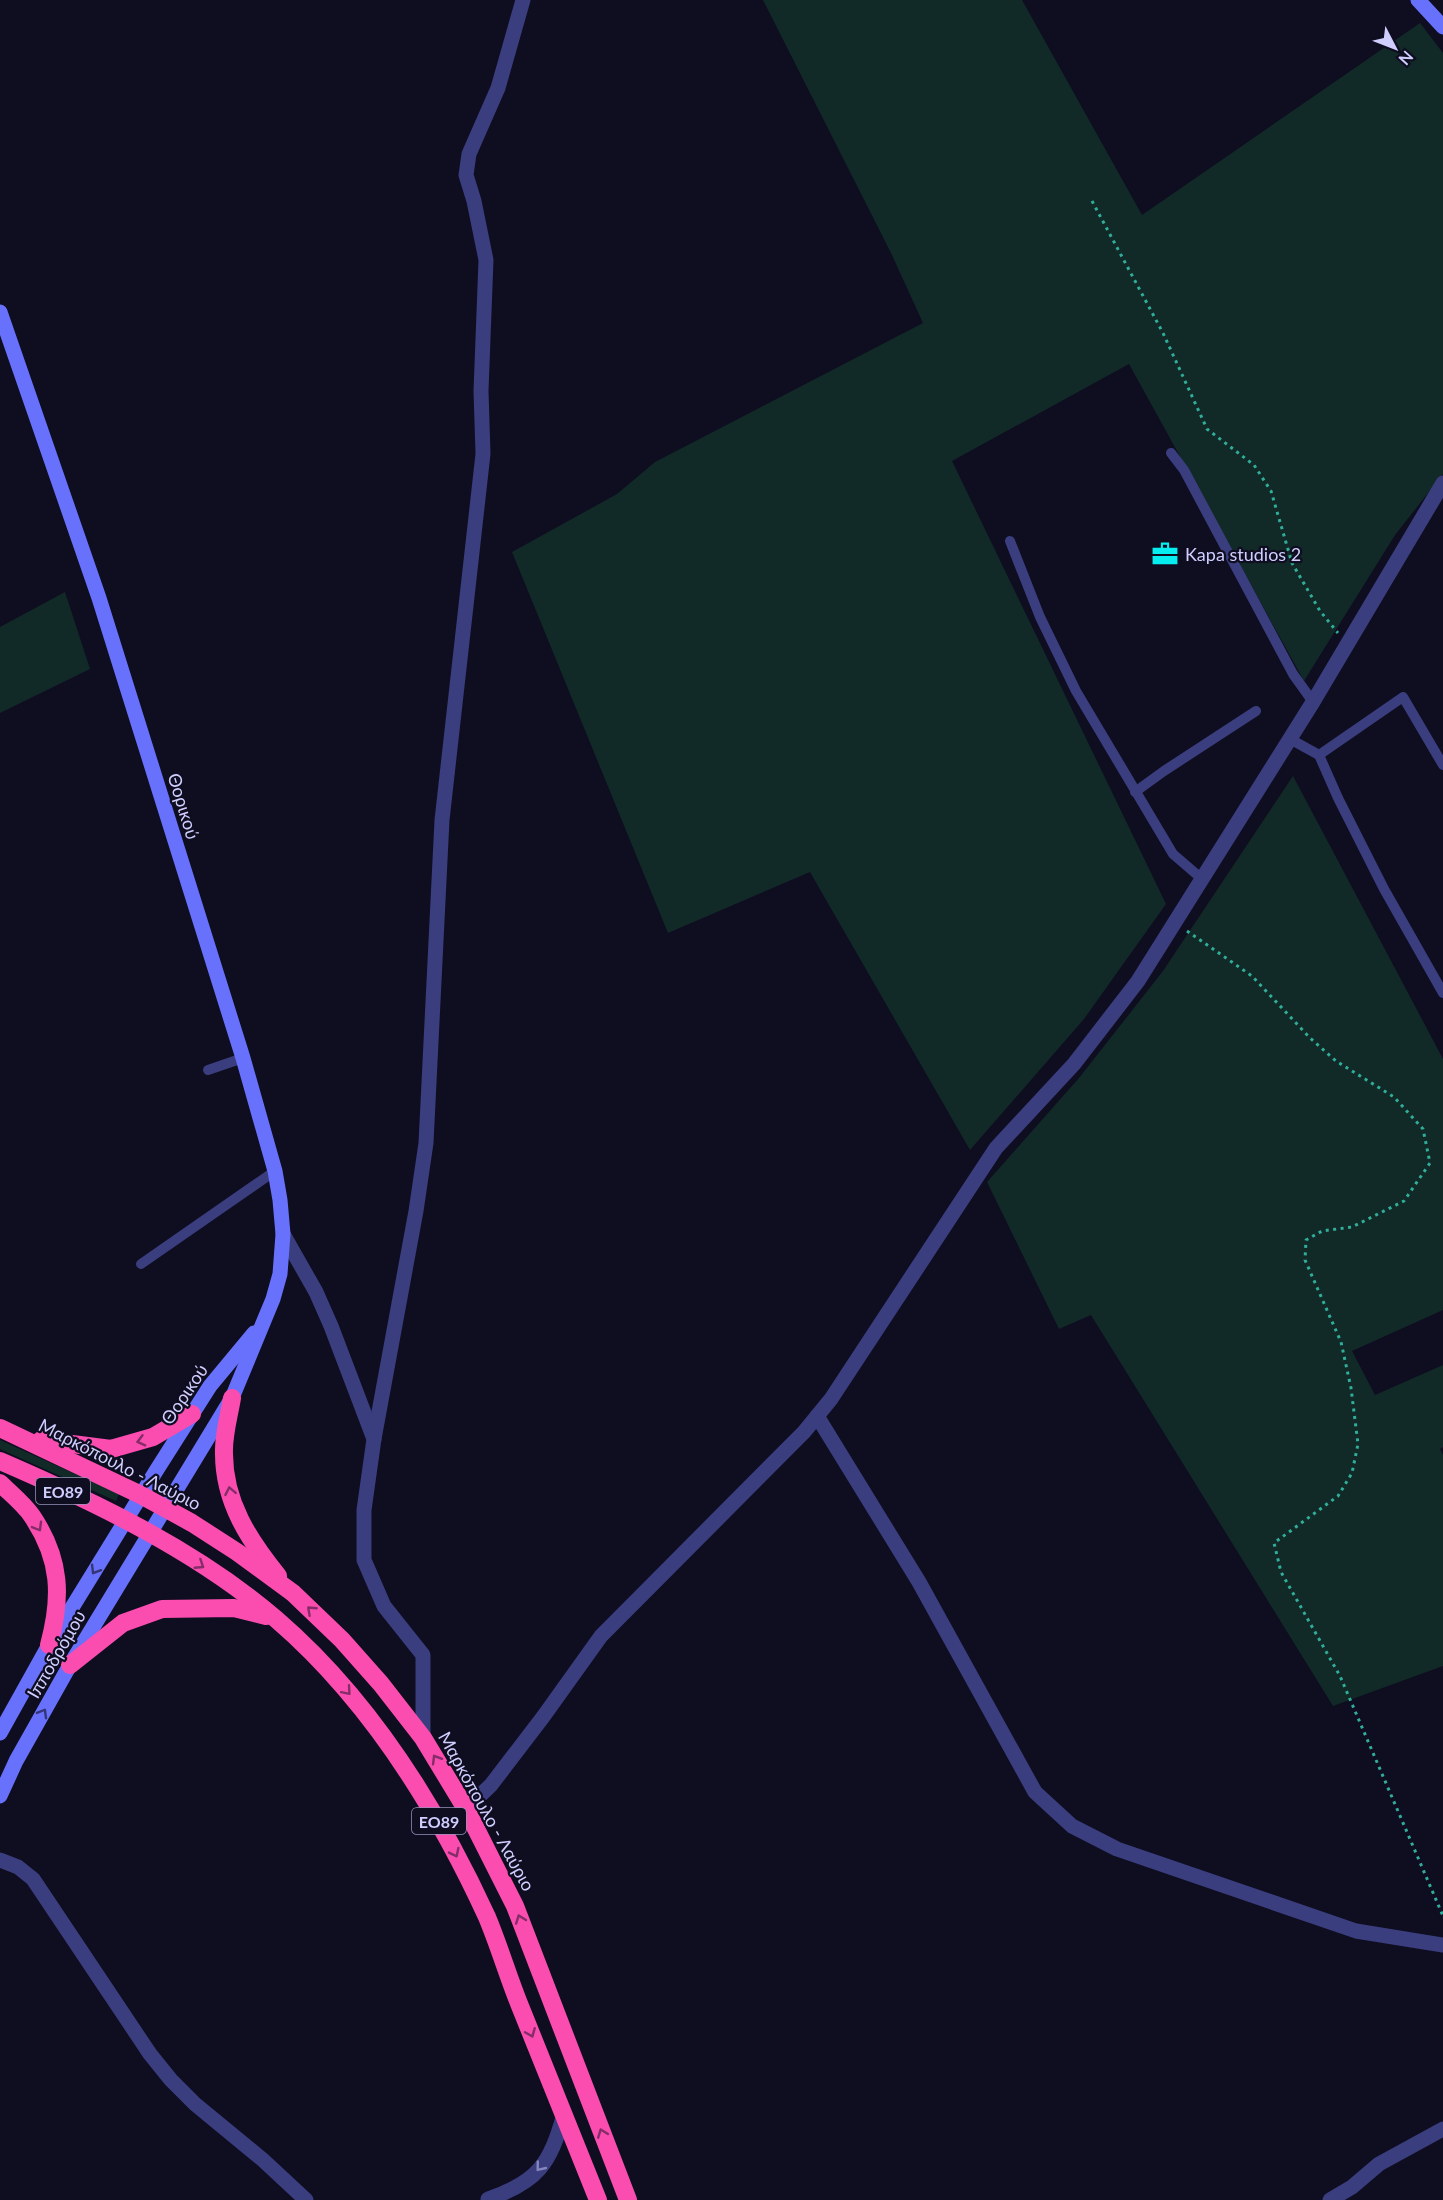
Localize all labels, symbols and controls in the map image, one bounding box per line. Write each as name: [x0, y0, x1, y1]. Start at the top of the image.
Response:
north arrow: [1365, 18, 1425, 78]
text: N: [1395, 47, 1418, 69]
office icon: Kapa studios 2: [1150, 539, 1180, 569]
place label: Kapa studios 2: [1185, 543, 1301, 565]
street label: Θορικού: [164, 770, 204, 842]
street label: Θορικού: [156, 1360, 212, 1428]
street label: Μαρκόπουλο - Λαύριο: [35, 1414, 205, 1514]
one-way arrow: [136, 1433, 146, 1446]
road number: ΕΟ89: [36, 1478, 90, 1504]
one-way arrow: [224, 1486, 237, 1496]
one-way arrow: [31, 1520, 42, 1531]
one-way arrow: [194, 1557, 204, 1569]
one-way arrow: [90, 1564, 102, 1574]
street label: Ιπποδρόμου: [22, 1606, 90, 1702]
one-way arrow: [307, 1607, 318, 1618]
one-way arrow: [340, 1684, 351, 1695]
one-way arrow: [36, 1709, 47, 1719]
street label: Μαρκόπουλο - Λαύριο: [434, 1727, 540, 1895]
one-way arrow: [432, 1755, 443, 1765]
road number: ΕΟ89: [412, 1808, 466, 1834]
one-way arrow: [448, 1846, 460, 1857]
one-way arrow: [515, 1914, 527, 1925]
one-way arrow: [524, 2026, 536, 2037]
one-way arrow: [597, 2129, 609, 2140]
one-way arrow: [537, 2160, 548, 2171]

